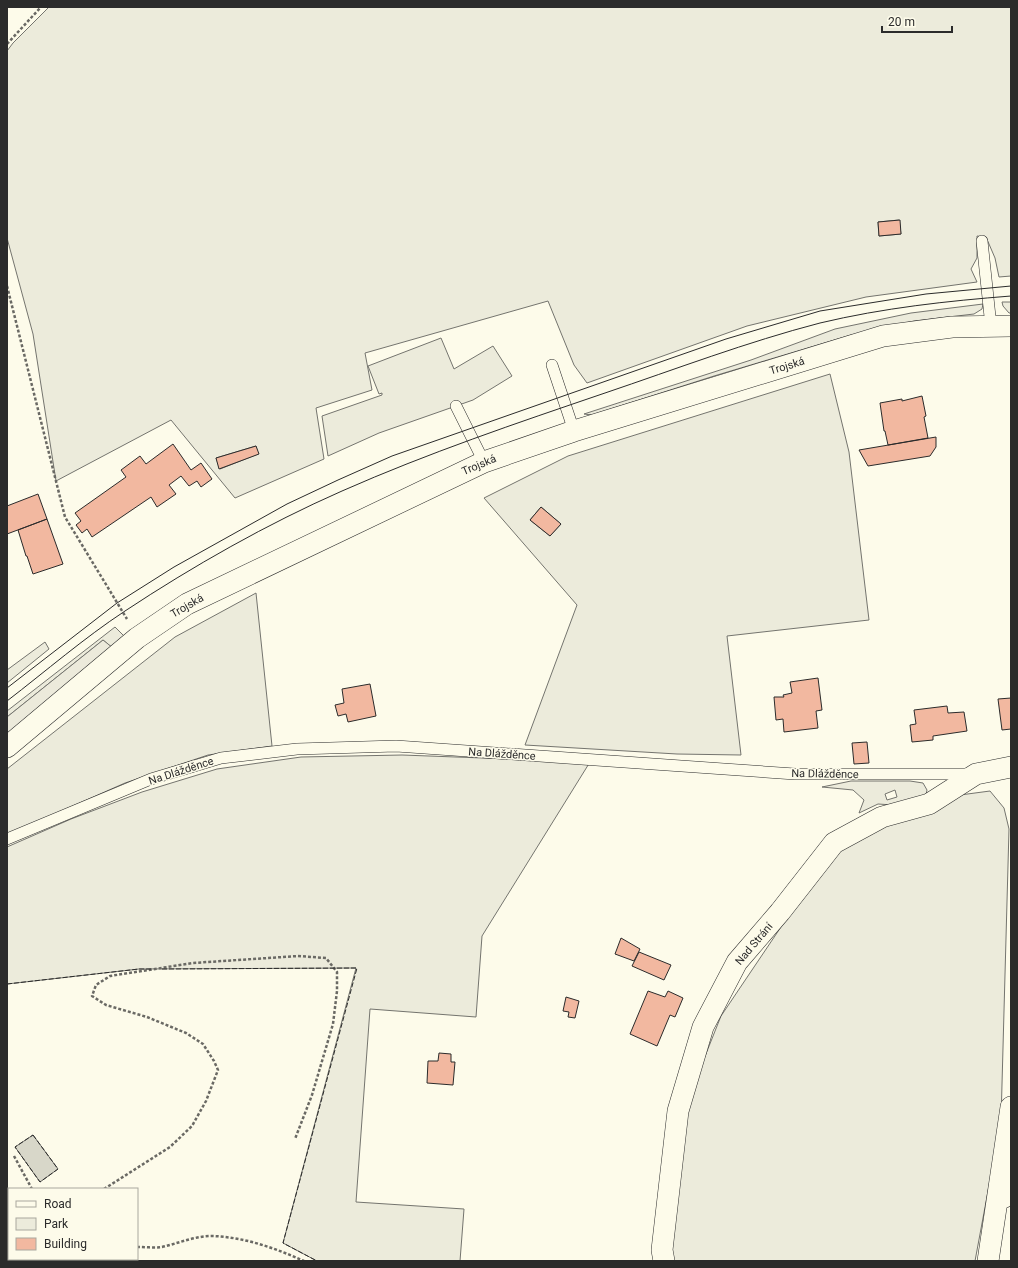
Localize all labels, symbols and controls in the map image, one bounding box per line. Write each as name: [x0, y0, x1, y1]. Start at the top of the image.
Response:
scale bar: [882, 8, 952, 34]
text: 20 m: [888, 15, 915, 29]
street label: Trojská: [768, 355, 806, 377]
street label: Trojská: [460, 452, 498, 478]
street label: Trojská: [168, 591, 206, 621]
street label: Na Dlážděnce: [468, 745, 536, 763]
street label: Na Dlážděnce: [147, 754, 215, 788]
street label: Na Dlážděnce: [791, 767, 859, 781]
street label: Nad Strání: [733, 919, 776, 968]
legend: [8, 1188, 138, 1260]
text: Road: [44, 1197, 72, 1211]
text: Park: [44, 1217, 69, 1231]
text: Building: [44, 1237, 87, 1251]

